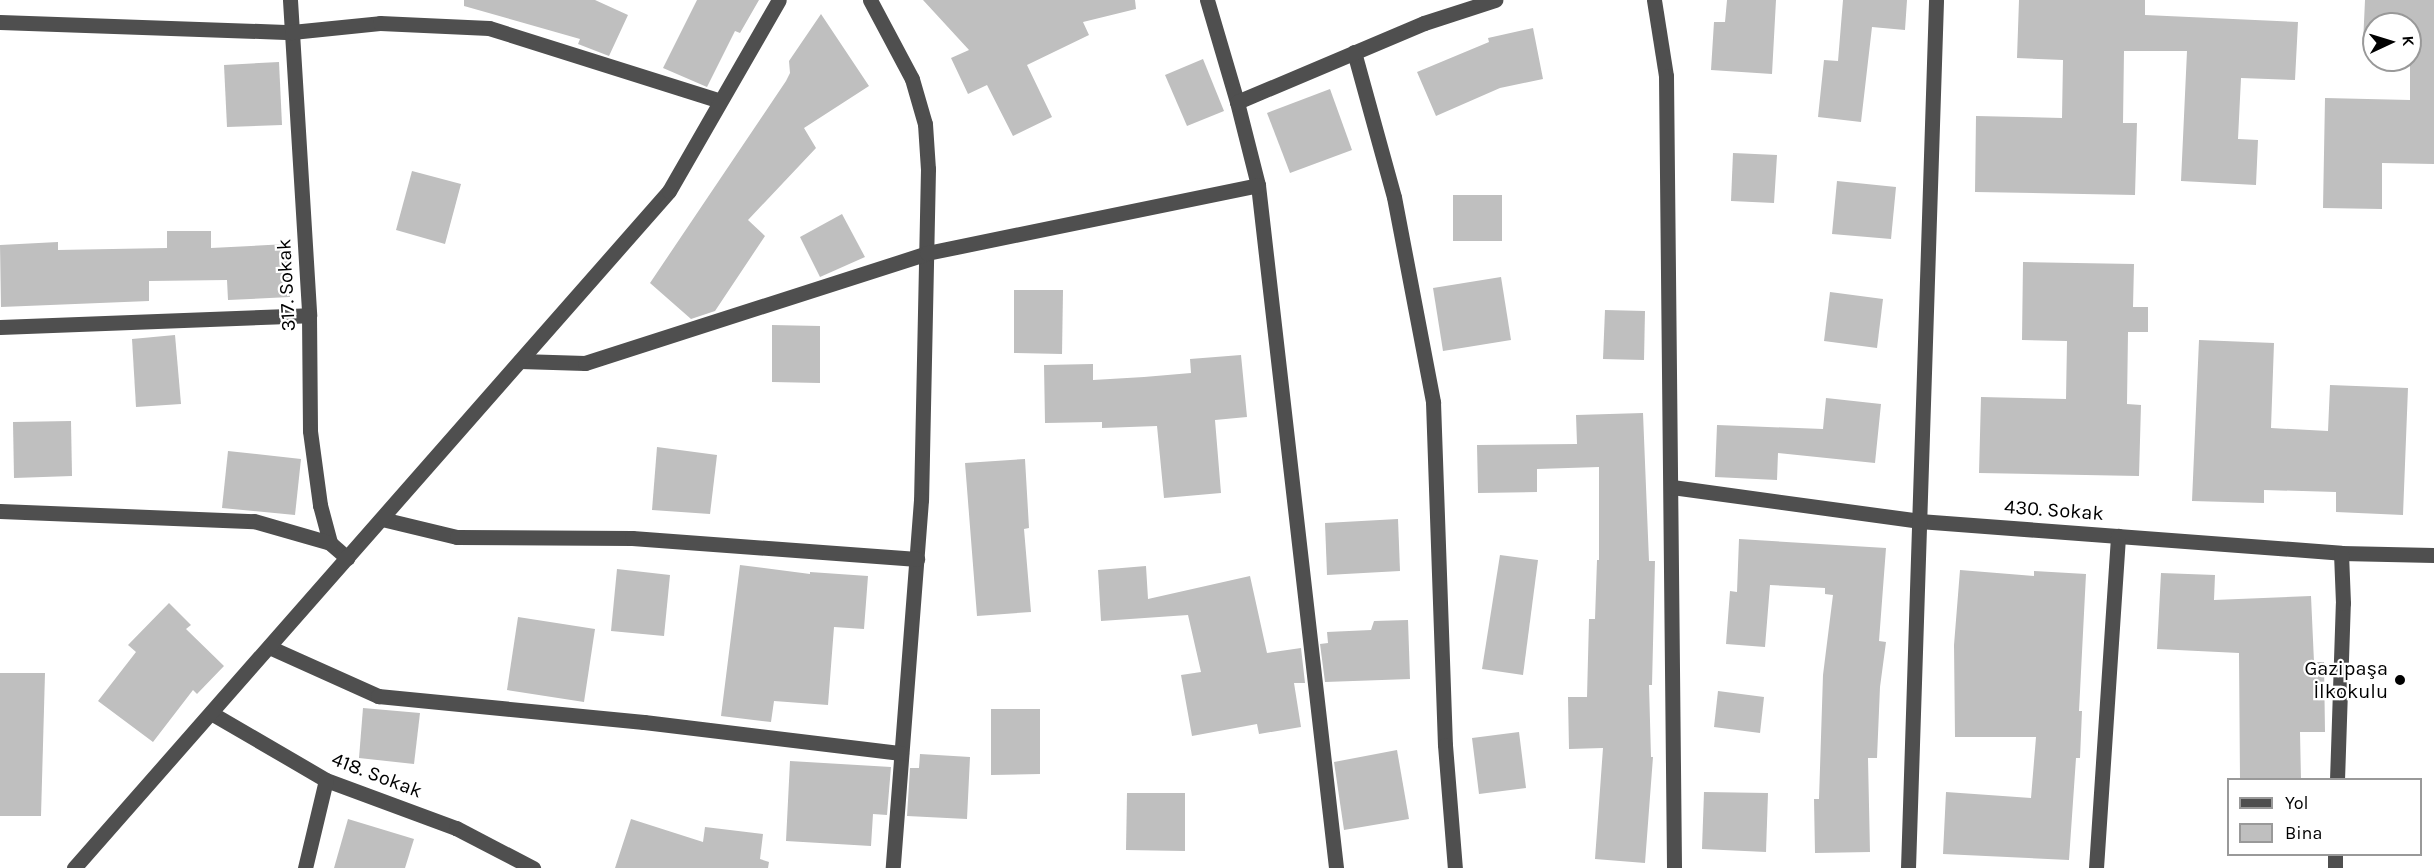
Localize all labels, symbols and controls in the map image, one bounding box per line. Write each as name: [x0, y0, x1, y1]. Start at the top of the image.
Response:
north arrow: [2362, 12, 2422, 72]
text: K: [2399, 35, 2418, 47]
street label: 317. Sokak: [272, 238, 300, 332]
street label: 430. Sokak: [2003, 495, 2105, 525]
place label: Gazipaşa İlkokulu: [2304, 656, 2388, 703]
marker: Gazipaşa İlkokulu: [2393, 673, 2407, 687]
street label: 418. Sokak: [328, 747, 426, 803]
legend: [2227, 778, 2422, 856]
text: Yol: [2285, 792, 2309, 814]
text: Bina: [2285, 822, 2322, 844]

